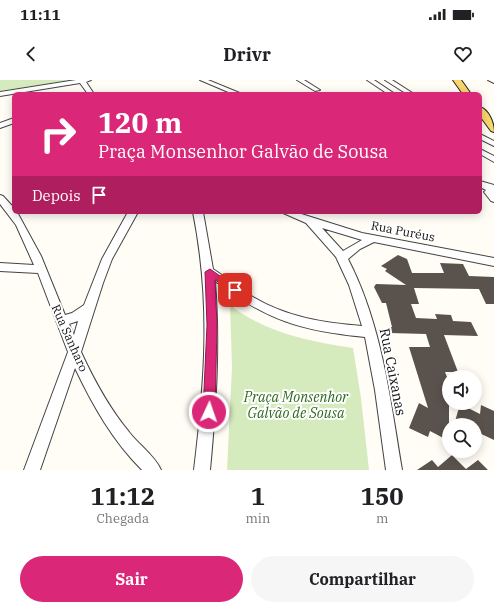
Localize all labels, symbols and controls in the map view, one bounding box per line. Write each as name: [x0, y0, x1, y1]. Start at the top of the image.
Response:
text: 11:11: [20, 5, 61, 24]
icon: back: [20, 43, 42, 65]
text: Drivr: [223, 43, 271, 66]
icon: heart: [452, 43, 474, 65]
text: 120 m: [98, 104, 182, 141]
icon: right: [32, 108, 84, 160]
text: Praça Monsenhor Galvão de Sousa: [98, 140, 388, 163]
icon: arrive: [88, 184, 110, 206]
text: Depois: [32, 186, 80, 205]
street label: Rua Puréus: [370, 217, 436, 245]
pin: [218, 273, 252, 307]
icon: arrive: [224, 279, 246, 301]
street label: Rua Sanharo: [48, 302, 92, 374]
street label: Rua Caixanas: [376, 327, 410, 417]
map controls: [442, 370, 482, 458]
button: sound: [442, 370, 482, 410]
park label: Praça Monsenhor Galvão de Sousa: [243, 388, 349, 422]
position arrow: [188, 391, 230, 433]
button: search: [442, 418, 482, 458]
text: 11:12: [90, 480, 155, 512]
text: 1: [251, 480, 265, 512]
text: 150: [361, 480, 404, 512]
text: Chegada: [96, 510, 149, 527]
text: min: [245, 510, 270, 527]
text: m: [376, 510, 388, 527]
button: Sair: [20, 556, 243, 602]
button: Compartilhar: [251, 556, 474, 602]

